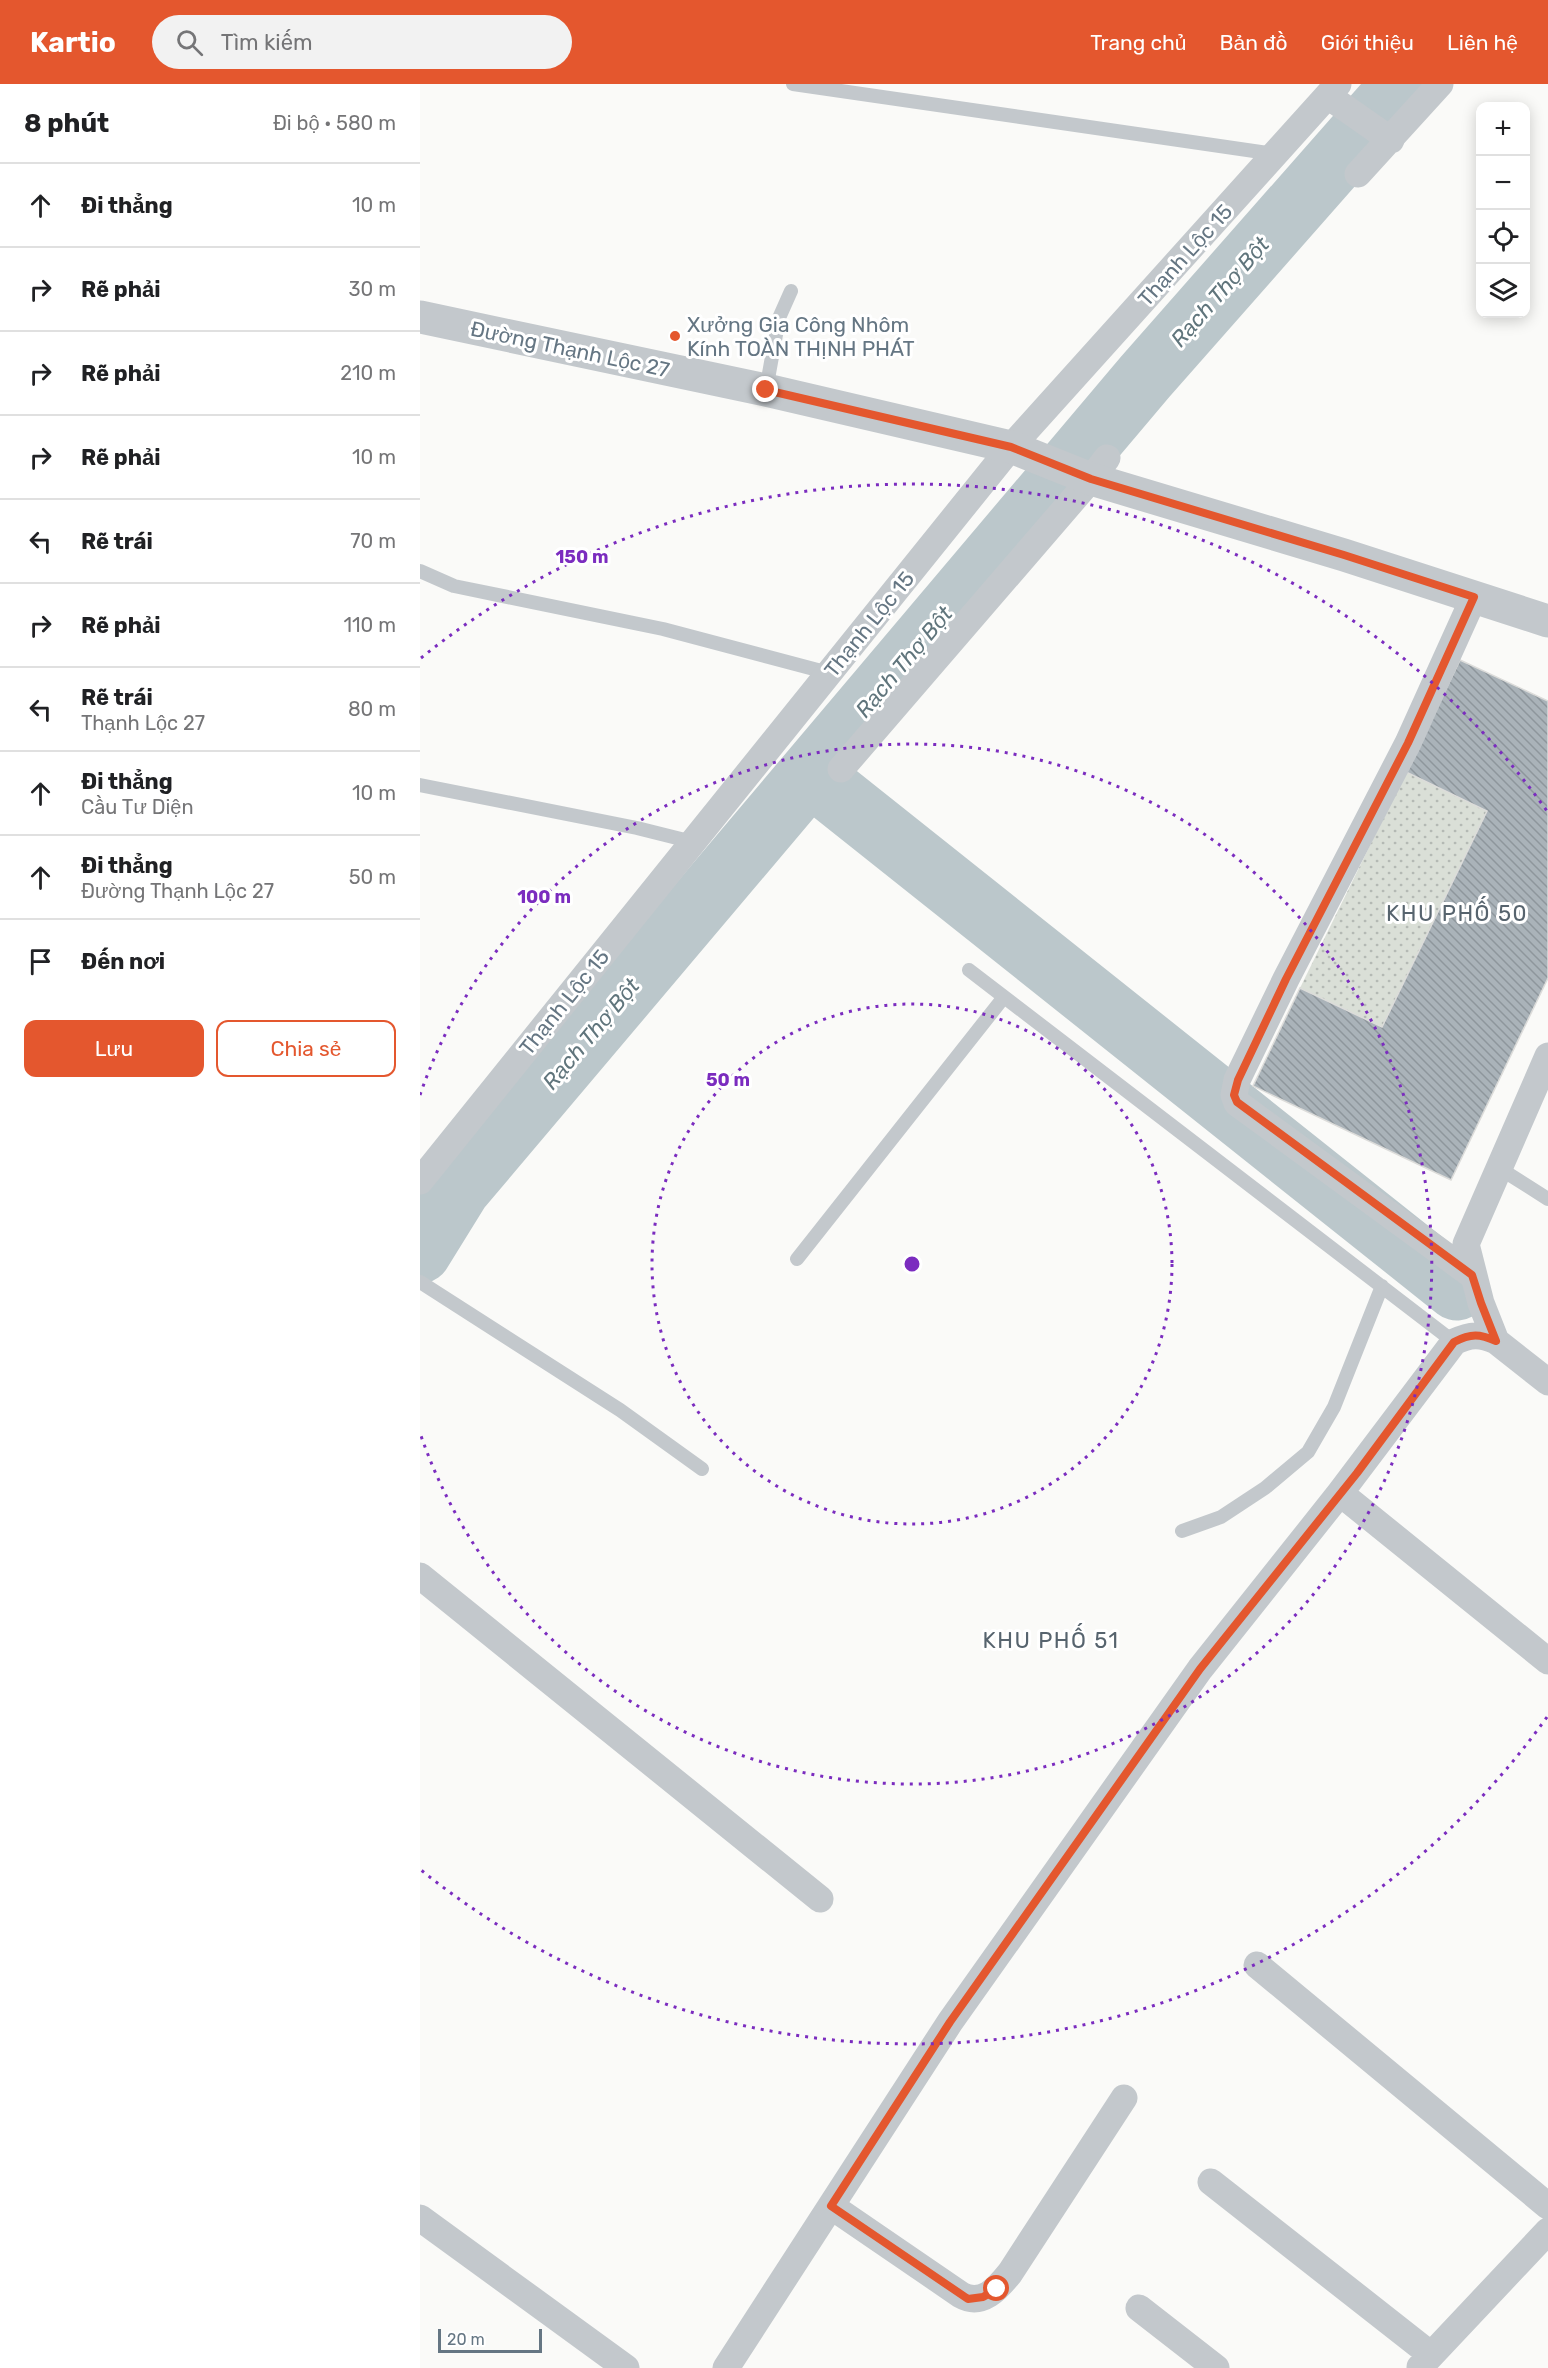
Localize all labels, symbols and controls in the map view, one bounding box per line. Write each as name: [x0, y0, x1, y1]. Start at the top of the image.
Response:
search box: [152, 15, 572, 69]
text: Kartio: [30, 26, 116, 59]
icon: search: [173, 26, 206, 59]
text: Tìm kiếm: [221, 29, 313, 56]
text: Trang chủ: [1090, 30, 1187, 55]
text: Bản đồ: [1220, 30, 1288, 55]
text: Giới thiệu: [1321, 30, 1414, 55]
text: Liên hệ: [1447, 30, 1518, 55]
map controls: [1476, 102, 1530, 318]
button: +: [1476, 102, 1530, 156]
text: 8 phút: [24, 108, 109, 139]
text: Đi bộ · 580 m: [273, 111, 396, 135]
button: −: [1476, 156, 1530, 210]
icon: ahead: [24, 189, 57, 222]
text: Đi thẳng: [81, 192, 173, 219]
text: 10 m: [352, 193, 396, 217]
street label: Thạnh Lộc 15: [1133, 199, 1237, 311]
button: locate: [1476, 210, 1530, 264]
water label: Rạch Thợ Bột: [1165, 231, 1275, 353]
button: layers: [1476, 264, 1530, 318]
icon: right: [24, 273, 57, 306]
text: Rẽ phải: [81, 276, 161, 303]
text: 30 m: [349, 277, 396, 301]
place label: Xưởng Gia Công Nhôm Kính TOÀN THỊNH PHÁT: [687, 312, 915, 361]
street label: Đường Thạnh Lộc 27: [468, 316, 672, 382]
marker: Xưởng Gia Công Nhôm Kính TOÀN THỊNH PHÁT: [668, 329, 682, 343]
icon: right: [24, 357, 57, 390]
text: Rẽ phải: [81, 360, 161, 387]
text: 210 m: [340, 361, 396, 385]
route end: [752, 376, 778, 402]
icon: right: [24, 441, 57, 474]
text: Rẽ phải: [81, 444, 161, 471]
text: 10 m: [352, 445, 396, 469]
icon: left: [24, 525, 57, 558]
text: Rẽ trái: [81, 528, 153, 555]
text: 70 m: [350, 529, 396, 553]
text: 150 m: [555, 546, 609, 568]
street label: Thạnh Lộc 15: [819, 566, 919, 682]
water label: Rạch Thợ Bột: [850, 600, 959, 723]
icon: right: [24, 609, 57, 642]
text: Rẽ phải: [81, 612, 161, 639]
text: 110 m: [344, 613, 396, 637]
text: Rẽ trái: [81, 684, 153, 711]
icon: left: [24, 693, 57, 726]
text: 80 m: [348, 697, 396, 721]
text: Thạnh Lộc 27: [81, 711, 205, 735]
text: Đi thẳng: [81, 768, 173, 795]
icon: ahead: [24, 777, 57, 810]
text: 10 m: [352, 781, 396, 805]
text: Cầu Tư Diện: [81, 795, 194, 819]
text: Đi thẳng: [81, 852, 173, 879]
icon: ahead: [24, 861, 57, 894]
text: 50 m: [349, 865, 396, 889]
text: Đường Thạnh Lộc 27: [81, 879, 274, 903]
text: 100 m: [517, 886, 571, 908]
district label: KHU PHỐ 50: [1386, 896, 1528, 927]
street label: Thạnh Lộc 15: [514, 944, 614, 1060]
icon: arrive: [24, 945, 57, 978]
text: Đến nơi: [81, 948, 165, 975]
water label: Rạch Thợ Bột: [537, 972, 646, 1095]
button: Lưu: [24, 1020, 204, 1077]
button: Chia sẻ: [216, 1020, 396, 1077]
text: 50 m: [706, 1069, 750, 1091]
centre of rings: [902, 1254, 922, 1274]
district label: KHU PHỐ 51: [982, 1623, 1120, 1654]
route start: [983, 2275, 1009, 2301]
scale bar: [438, 2326, 542, 2354]
text: 20 m: [447, 2330, 485, 2349]

